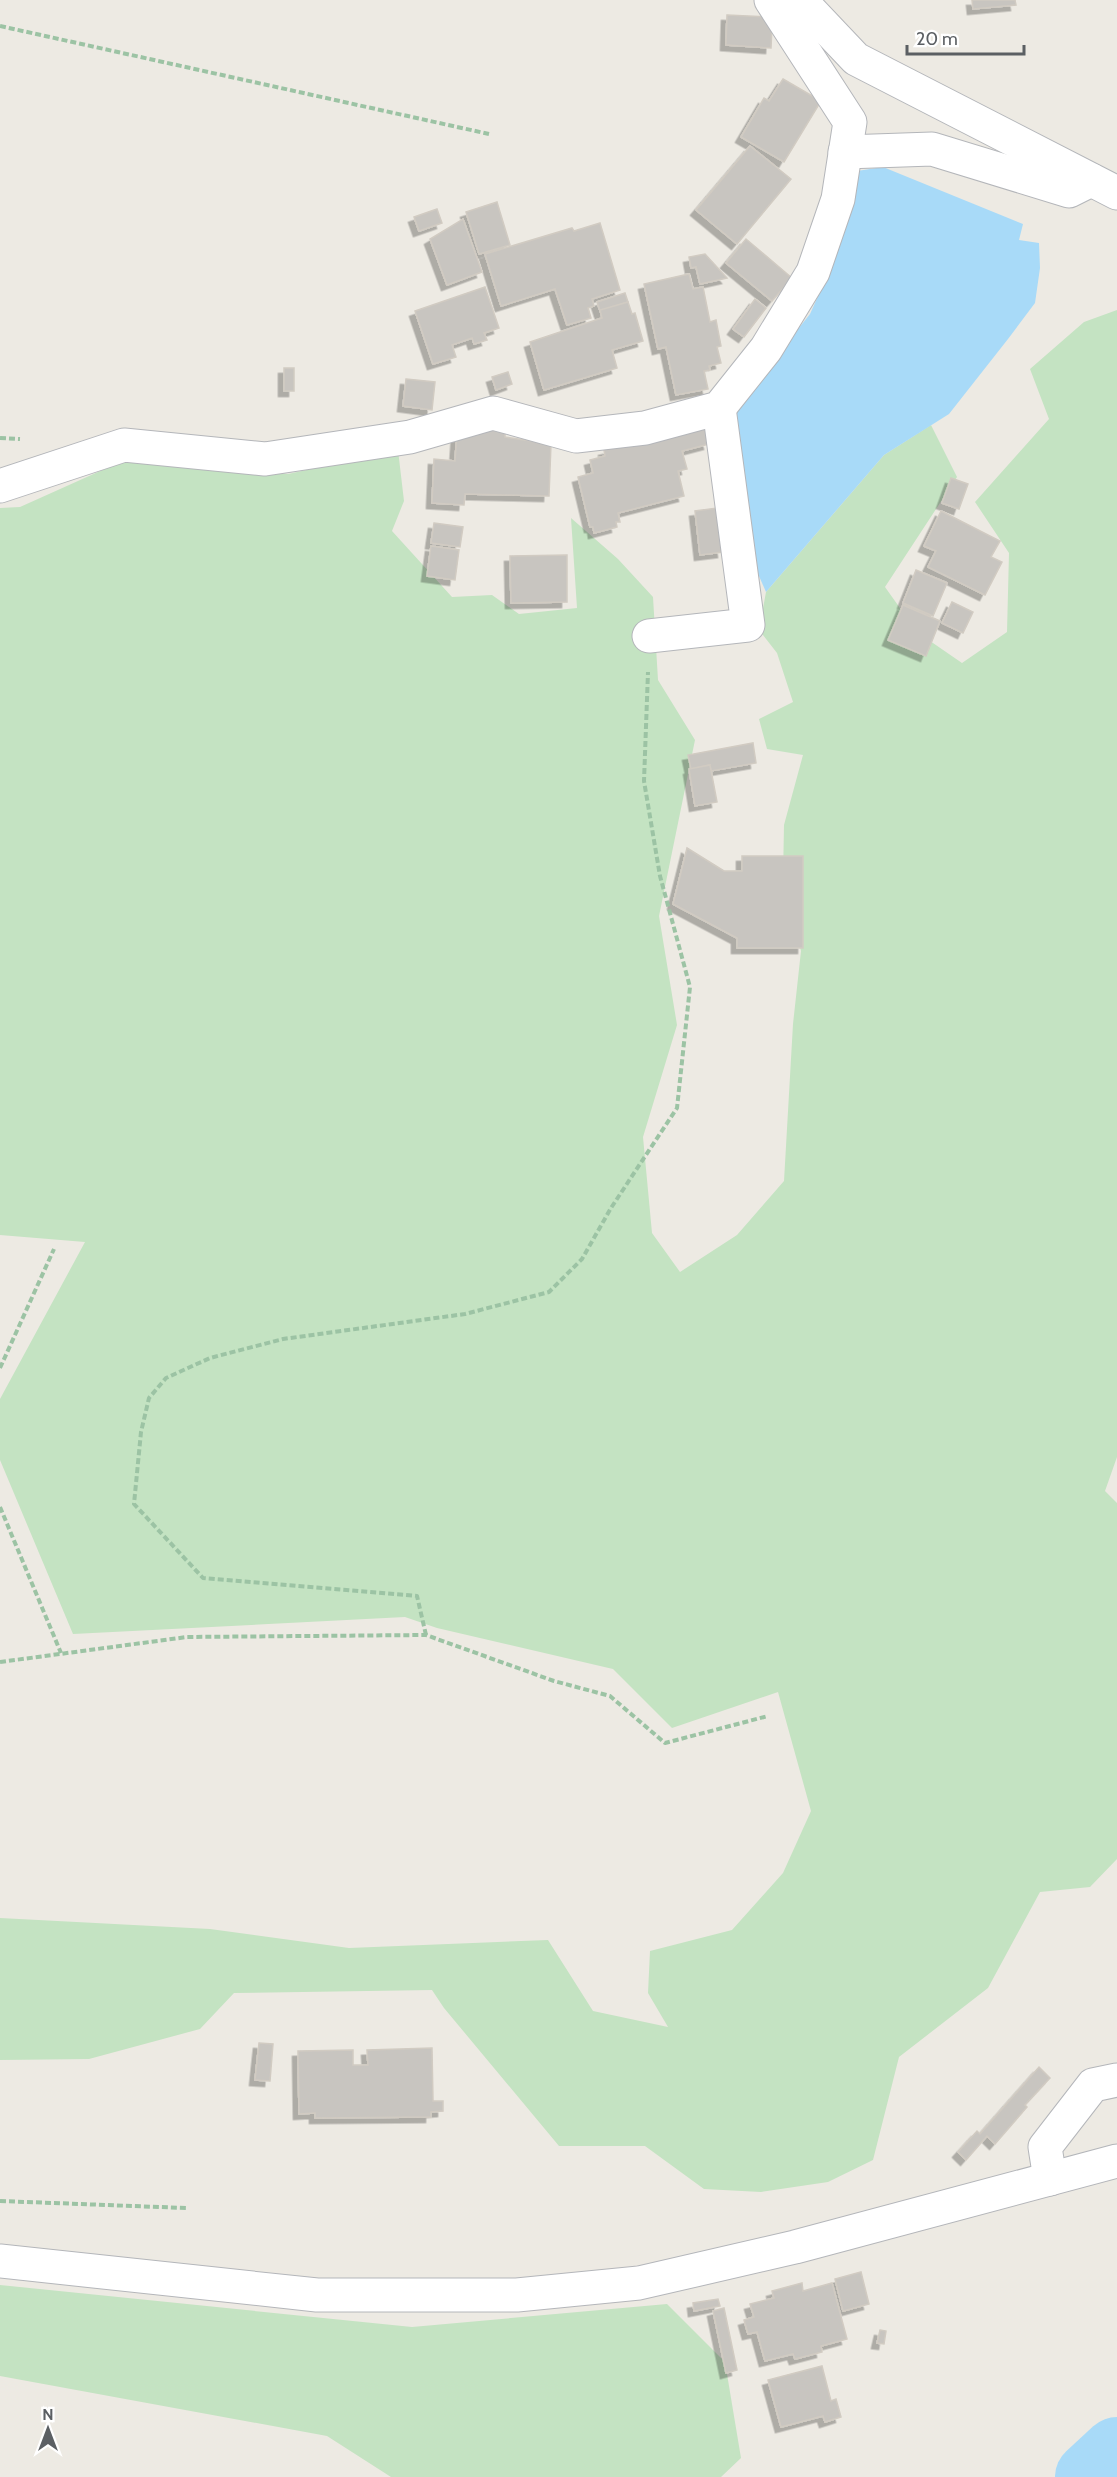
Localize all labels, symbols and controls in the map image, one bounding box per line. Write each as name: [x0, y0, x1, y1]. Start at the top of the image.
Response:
scale bar: [907, 18, 1024, 56]
text: 20 m: [916, 28, 958, 50]
north arrow: [18, 2399, 78, 2459]
text: N: [42, 2405, 54, 2424]

